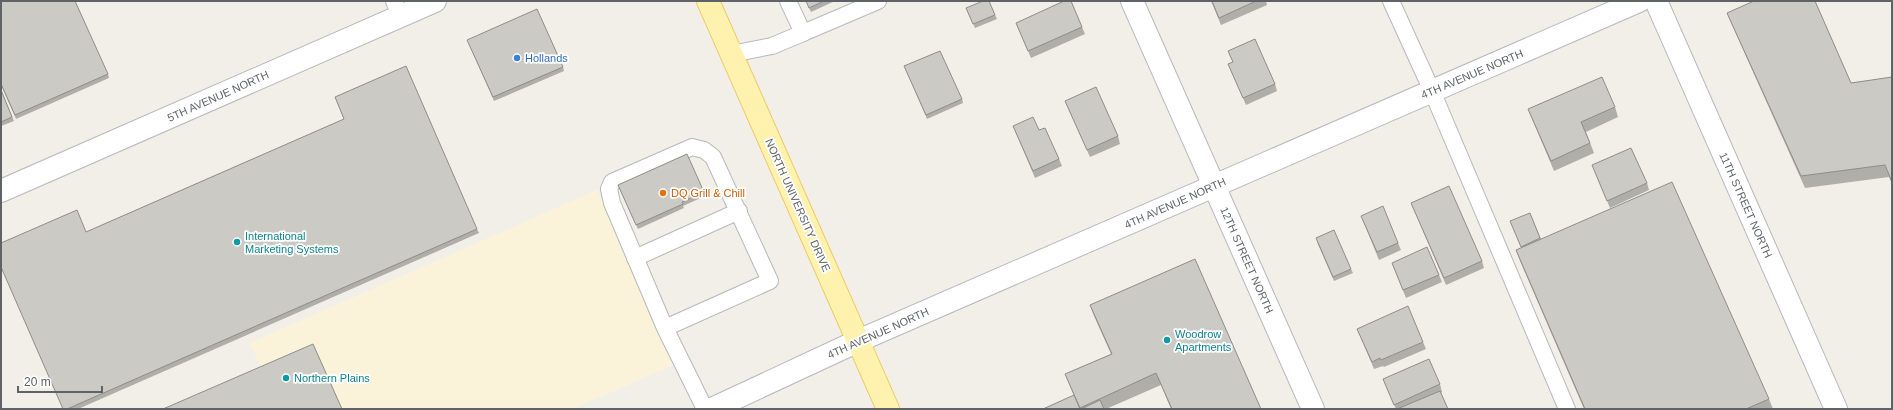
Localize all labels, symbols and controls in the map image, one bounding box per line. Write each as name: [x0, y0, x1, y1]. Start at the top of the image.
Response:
street label: 4TH AVENUE NORTH: [1419, 47, 1525, 101]
place label: Hollands: [525, 52, 568, 64]
marker: Hollands: [512, 53, 522, 63]
street label: 5TH AVENUE NORTH: [165, 68, 271, 124]
street label: NORTH UNIVERSITY DRIVE: [763, 137, 833, 273]
street label: 11TH STREET NORTH: [1717, 150, 1775, 260]
street label: 4TH AVENUE NORTH: [1122, 175, 1228, 231]
place label: DQ Grill & Chill: [671, 187, 745, 199]
marker: DQ Grill & Chill: [658, 188, 668, 198]
street label: 12TH STREET NORTH: [1218, 205, 1276, 315]
place label: International Marketing Systems: [245, 230, 339, 255]
marker: International Marketing Systems: [232, 237, 242, 247]
street label: 4TH AVENUE NORTH: [825, 305, 931, 361]
place label: Woodrow Apartments: [1175, 328, 1232, 353]
marker: Woodrow Apartments: [1162, 335, 1172, 345]
scale bar: [18, 368, 102, 394]
place label: Northern Plains: [294, 372, 370, 384]
marker: Northern Plains: [281, 373, 291, 383]
text: 20 m: [24, 375, 51, 389]

